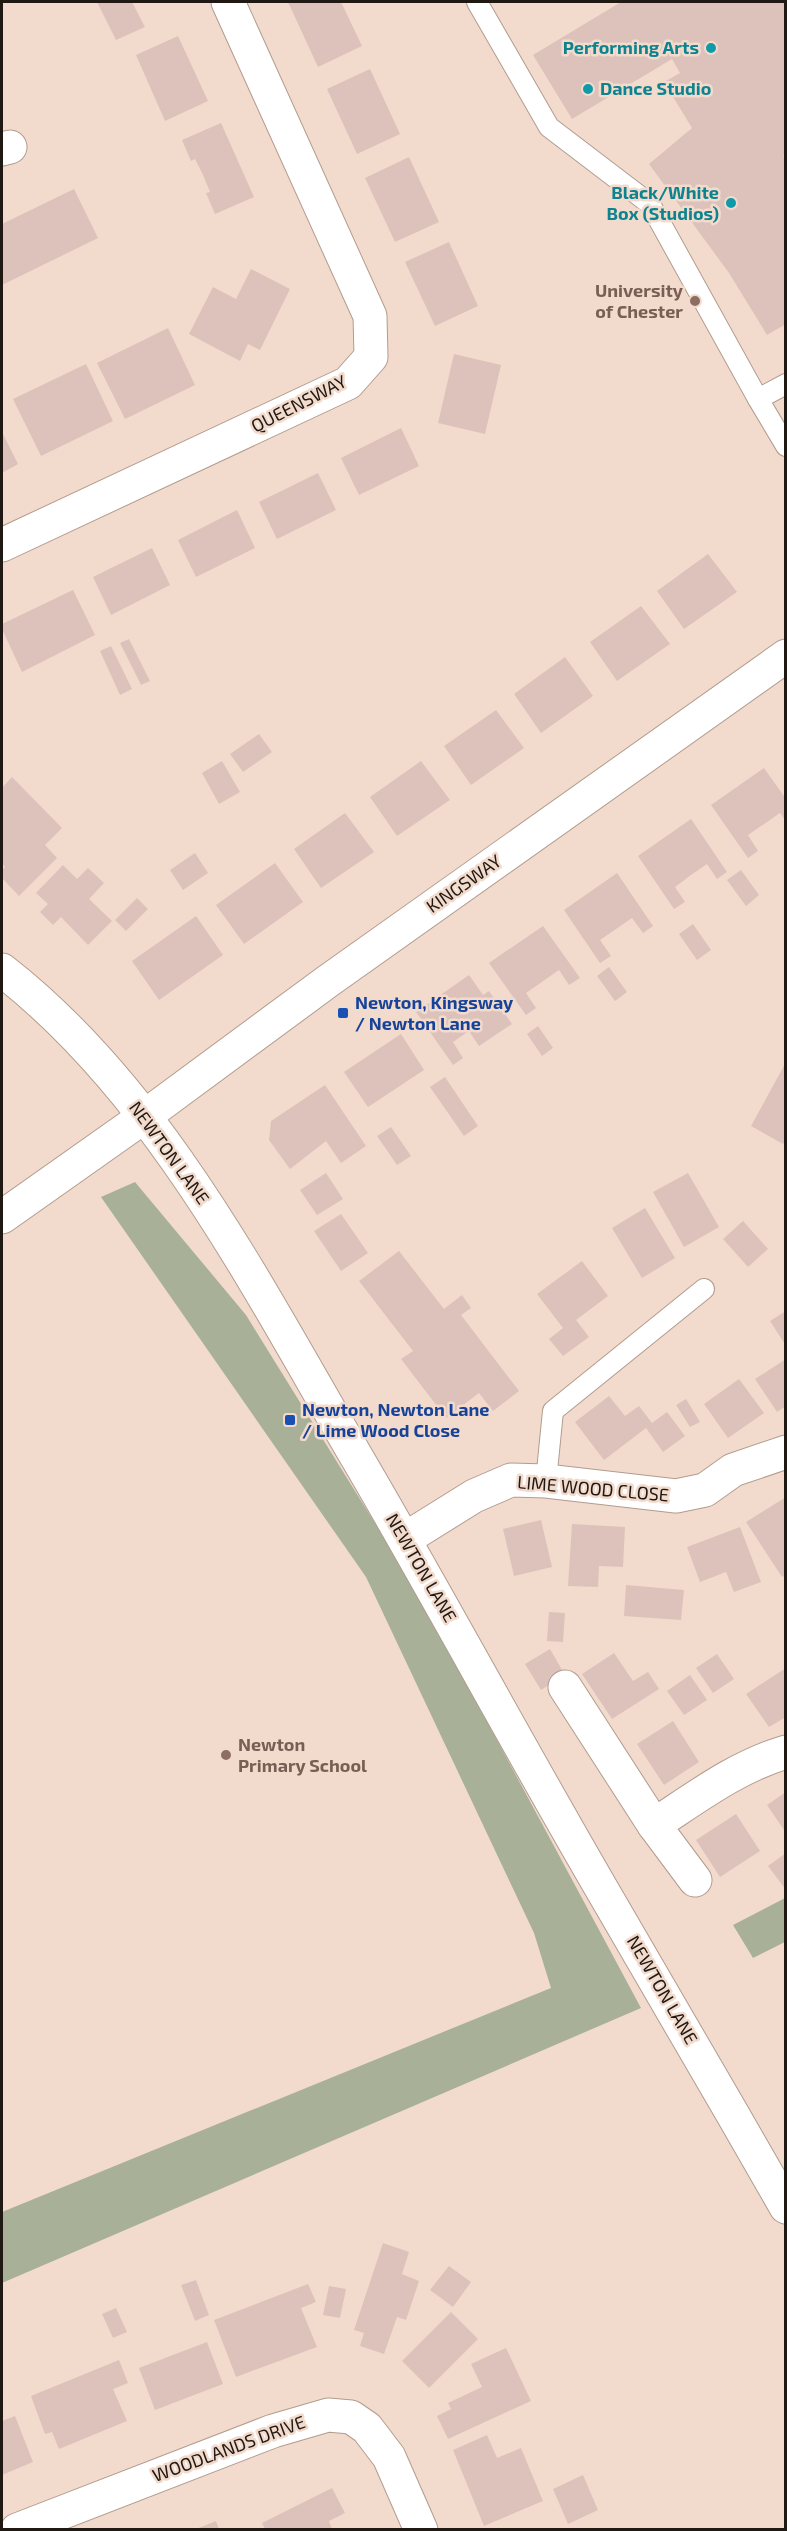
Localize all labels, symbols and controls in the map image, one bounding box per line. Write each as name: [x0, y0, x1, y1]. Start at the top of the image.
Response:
place label: Performing Arts: [563, 36, 699, 58]
marker: Performing Arts: [704, 41, 718, 55]
place label: Dance Studio: [600, 77, 711, 99]
marker: Dance Studio: [581, 82, 595, 96]
place label: Black/White Box (Studios): [607, 181, 719, 224]
marker: Black/White Box (Studios): [724, 196, 738, 210]
place label: University of Chester: [595, 279, 684, 322]
marker: University of Chester: [688, 294, 702, 308]
street label: QUEENSWAY: [247, 369, 351, 437]
street label: KINGSWAY: [422, 849, 506, 917]
place label: Newton, Kingsway / Newton Lane: [355, 991, 514, 1034]
marker: Newton, Kingsway / Newton Lane: [336, 1006, 350, 1020]
street label: NEWTON LANE: [125, 1097, 215, 1208]
place label: Newton, Newton Lane / Lime Wood Close: [302, 1398, 489, 1441]
marker: Newton, Newton Lane / Lime Wood Close: [283, 1413, 297, 1427]
street label: LIME WOOD CLOSE: [516, 1470, 670, 1506]
street label: NEWTON LANE: [382, 1509, 462, 1626]
place label: Newton Primary School: [238, 1733, 367, 1776]
marker: Newton Primary School: [219, 1748, 233, 1762]
street label: NEWTON LANE: [623, 1931, 703, 2048]
street label: WOODLANDS DRIVE: [149, 2410, 308, 2486]

